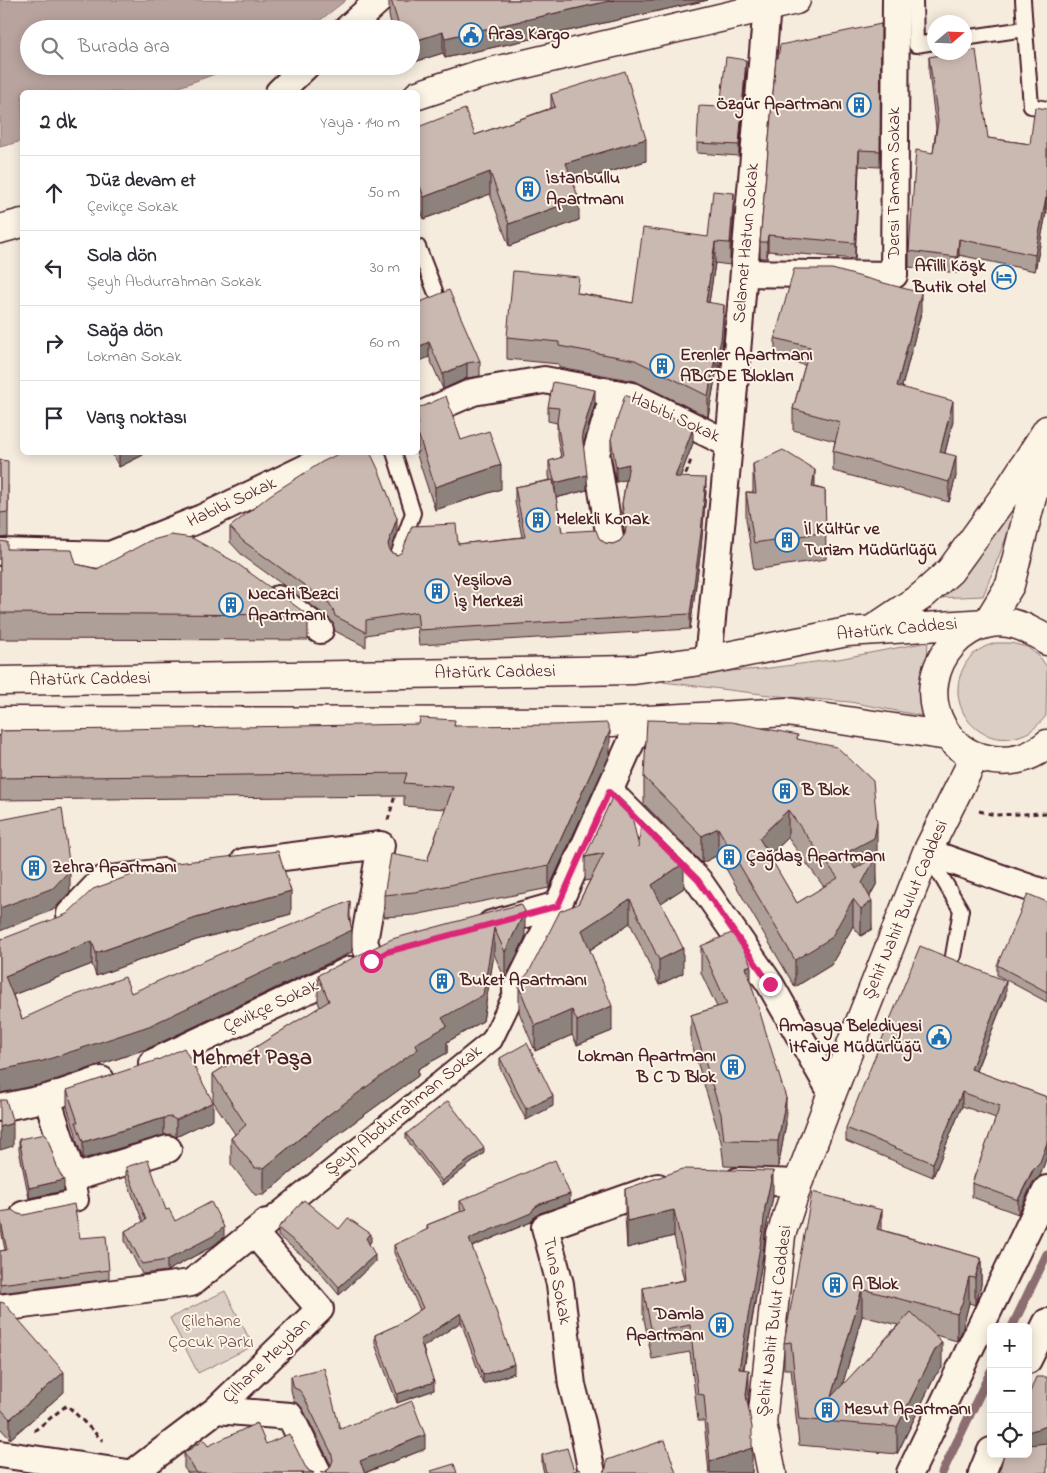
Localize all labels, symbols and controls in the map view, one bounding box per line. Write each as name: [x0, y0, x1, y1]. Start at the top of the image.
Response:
north arrow: [927, 15, 972, 60]
search box: [20, 20, 420, 75]
public building icon: Aras Kargo: [458, 22, 484, 48]
place label: Aras Kargo: [488, 22, 570, 49]
icon: search: [38, 34, 66, 62]
text: Burada ara: [78, 34, 170, 61]
place label: Özgür Apartmanı: [716, 92, 842, 119]
building icon: Özgür Apartmanı: [846, 92, 872, 118]
street label: Dersi Tamam Sokak: [882, 107, 908, 260]
text: 2 dk: [40, 108, 77, 138]
text: Yaya · 140 m: [320, 111, 400, 135]
street label: Selamet Hatun Sokak: [727, 162, 767, 324]
place label: İstanbullu Apartmanı: [546, 166, 624, 213]
text: Düz devam et: [87, 168, 196, 195]
building icon: İstanbullu Apartmanı: [515, 176, 541, 202]
icon: ahead: [40, 179, 68, 207]
text: 50 m: [368, 181, 400, 205]
text: Çevikçe Sokak: [87, 195, 178, 219]
text: Sola dön: [87, 243, 157, 270]
icon: left: [40, 254, 68, 282]
place label: Afilli Köşk Butik Otel: [912, 254, 987, 301]
text: 30 m: [370, 256, 400, 280]
hotel icon: Afilli Köşk Butik Otel: [991, 264, 1017, 290]
text: Şeyh Abdurrahman Sokak: [87, 270, 261, 294]
text: Sağa dön: [87, 318, 163, 345]
icon: right: [40, 329, 68, 357]
text: 60 m: [370, 331, 400, 355]
place label: Erenler Apartmanı ABCDE Blokları: [680, 343, 813, 390]
text: Lokman Sokak: [87, 345, 181, 369]
building icon: Erenler Apartmanı ABCDE Blokları: [649, 353, 675, 379]
street label: Habibi Sokak: [626, 386, 724, 450]
icon: arrive: [40, 404, 68, 432]
text: Varış noktası: [87, 405, 187, 432]
street label: Habibi Sokak: [183, 471, 281, 535]
building icon: Melekli Konak: [525, 507, 551, 533]
place label: Melekli Konak: [556, 507, 650, 533]
place label: İl Kültür ve Turizm Müdürlüğü: [804, 517, 937, 565]
building icon: İl Kültür ve Turizm Müdürlüğü: [774, 527, 800, 553]
place label: Yeşilova İş Merkezi: [453, 568, 523, 615]
building icon: Yeşilova İş Merkezi: [424, 578, 450, 604]
place label: Necati Bezci Apartmanı: [248, 582, 339, 629]
building icon: Necati Bezci Apartmanı: [218, 592, 244, 618]
street label: Atatürk Caddesi: [835, 612, 959, 648]
street label: Atatürk Caddesi: [434, 659, 556, 687]
street label: Atatürk Caddesi: [29, 666, 151, 694]
building icon: B Blok: [772, 778, 798, 804]
place label: B Blok: [801, 778, 850, 804]
street label: Şehit Nahit Bulut Caddesi: [856, 816, 956, 1004]
building icon: Çağdaş Apartmanı: [716, 844, 742, 870]
place label: Çağdaş Apartmanı: [746, 844, 885, 871]
building icon: Zehra Apartmanı: [21, 855, 47, 881]
place label: Zehra Apartmanı: [52, 855, 177, 881]
route start: [360, 950, 383, 973]
building icon: Buket Apartmanı: [429, 968, 455, 994]
place label: Buket Apartmanı: [459, 968, 587, 994]
route end: [759, 973, 782, 996]
street label: Çevikçe Sokak: [219, 974, 323, 1040]
place label: Amasya Belediyesi İtfaiye Müdürlüğü: [779, 1014, 922, 1062]
public building icon: Amasya Belediyesi İtfaiye Müdürlüğü: [926, 1024, 952, 1050]
street label: Şeyh Abdurrahman Sokak: [320, 1039, 488, 1183]
district label: Mehmet Paşa: [192, 1043, 312, 1075]
place label: Lokman Apartmanı B C D Blok: [578, 1044, 717, 1091]
building icon: Lokman Apartmanı B C D Blok: [720, 1054, 746, 1080]
street label: Şehit Nahit Bulut Caddesi: [750, 1224, 800, 1418]
street label: Tuna Sokak: [535, 1235, 577, 1327]
building icon: A Blok: [822, 1272, 848, 1298]
place label: A Blok: [852, 1272, 899, 1298]
place label: Damla Apartmanı: [626, 1302, 704, 1349]
park label: Çilehane Çocuk Parkı: [168, 1309, 254, 1356]
street label: Çilhane Meydan: [217, 1312, 317, 1410]
building icon: Damla Apartmanı: [708, 1312, 734, 1338]
map controls: [987, 1323, 1032, 1458]
button: +: [987, 1323, 1032, 1368]
button: −: [987, 1368, 1032, 1413]
building icon: Mesut Apartmanı: [814, 1397, 840, 1423]
place label: Mesut Apartmanı: [844, 1397, 971, 1423]
button: locate: [987, 1413, 1032, 1458]

